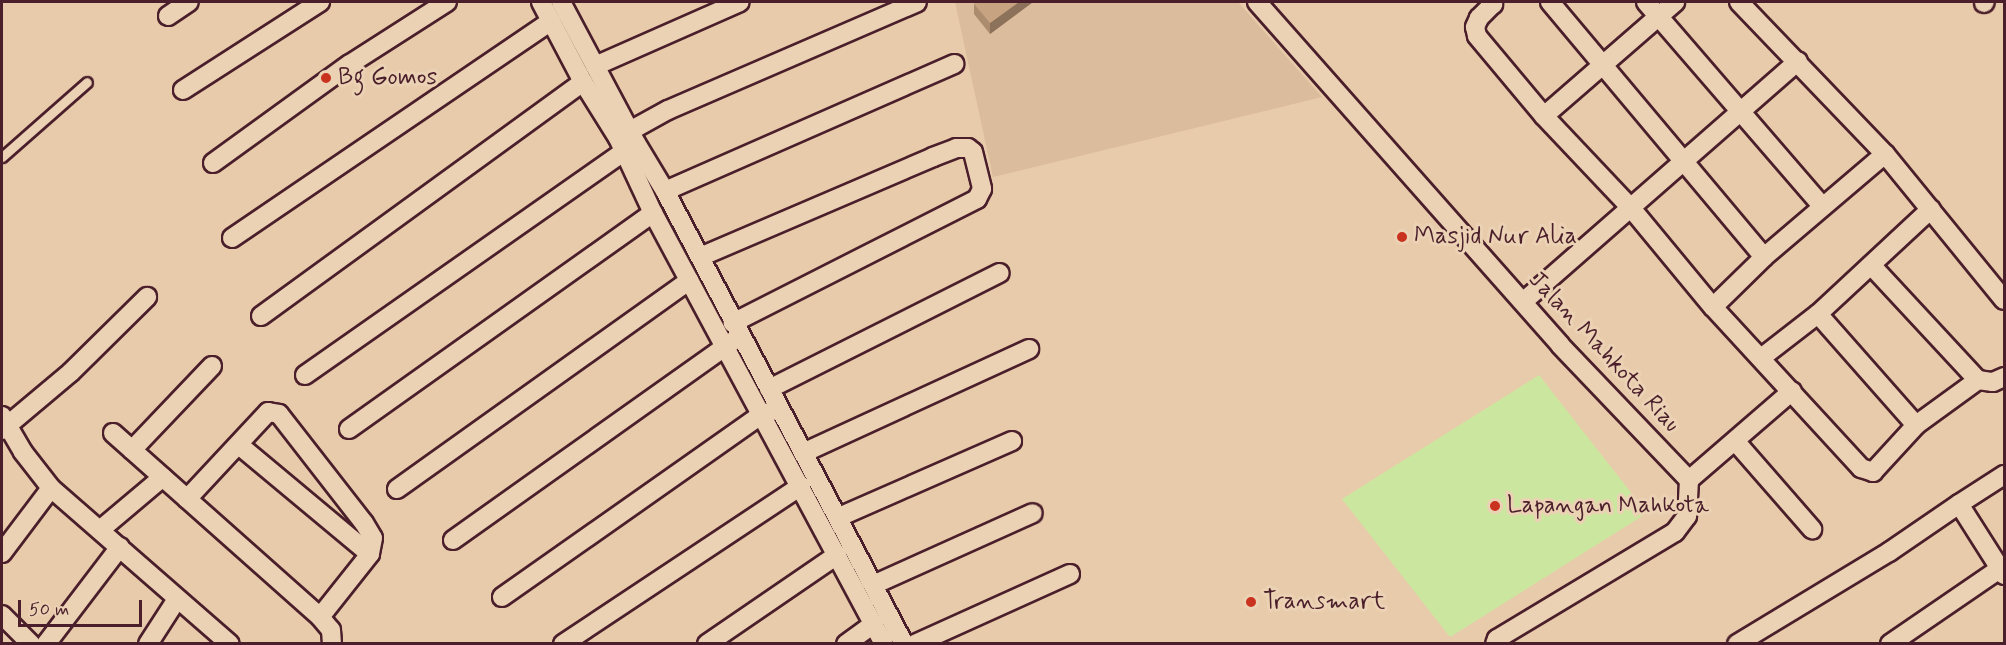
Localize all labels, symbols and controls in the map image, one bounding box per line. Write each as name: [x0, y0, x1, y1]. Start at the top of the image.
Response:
place label: Bg Gomos: [338, 64, 439, 92]
marker: Bg Gomos: [319, 71, 333, 85]
place label: Masjid Nur Alia: [1414, 223, 1574, 251]
marker: Masjid Nur Alia: [1395, 230, 1409, 244]
street label: Jalan Mahkota Riau: [1521, 264, 1687, 440]
place label: Lapangan Mahkota: [1507, 492, 1712, 520]
marker: Lapangan Mahkota: [1488, 499, 1502, 513]
scale bar: [21, 588, 146, 626]
place label: Transmart: [1263, 588, 1385, 616]
marker: Transmart: [1244, 595, 1258, 609]
text: 50 m: [29, 598, 69, 622]

